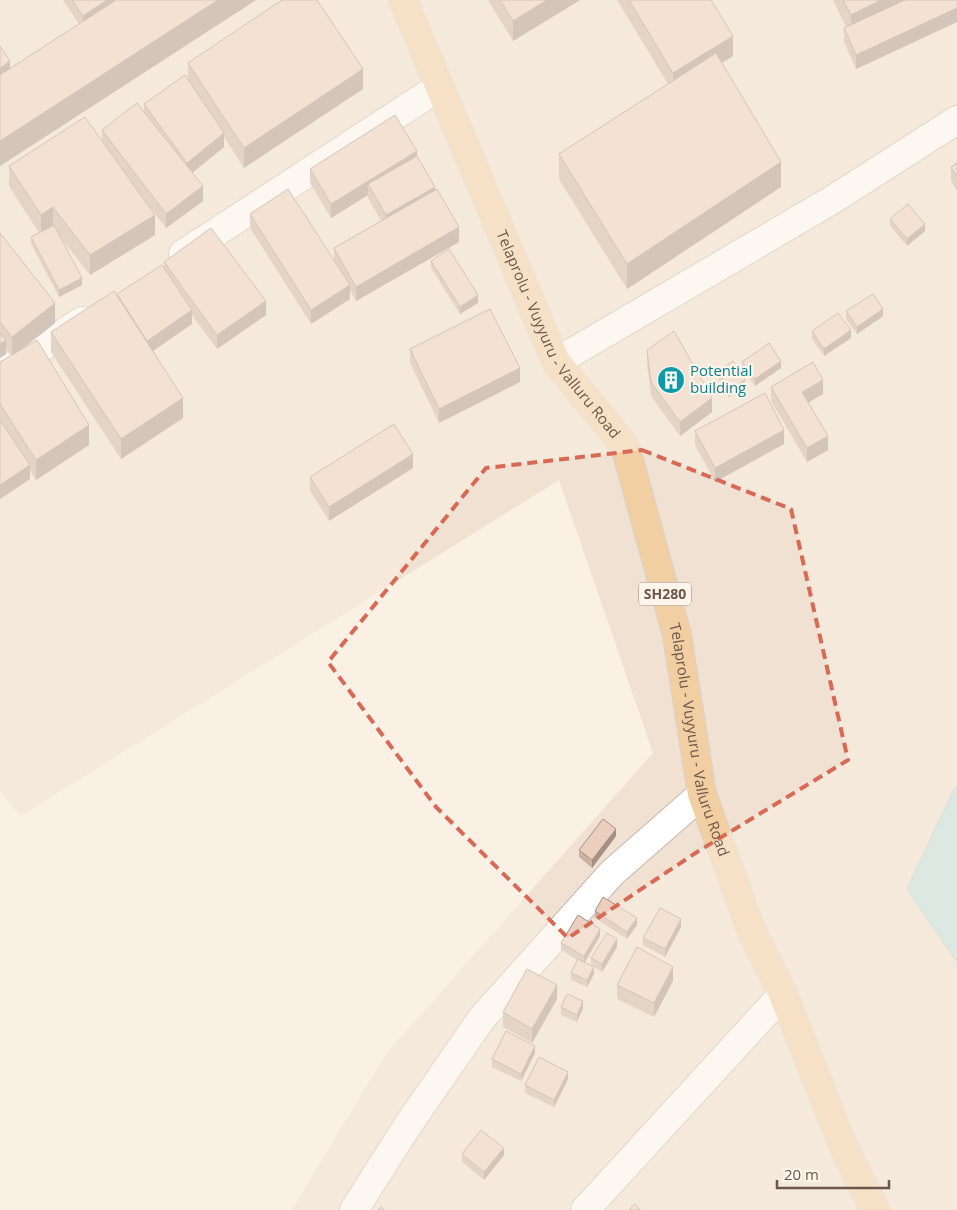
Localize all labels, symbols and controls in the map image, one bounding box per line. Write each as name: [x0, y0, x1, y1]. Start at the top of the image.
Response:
street label: Telaprolu - Vuyyuru - Valluru Road: [492, 227, 626, 442]
place label: Potential building: [690, 360, 752, 397]
building icon: Potential building: [656, 365, 686, 395]
road number: SH280: [639, 582, 691, 606]
street label: Telaprolu - Vuyyuru - Valluru Road: [665, 621, 735, 859]
scale bar: [777, 1158, 890, 1190]
text: 20 m: [784, 1164, 819, 1184]

